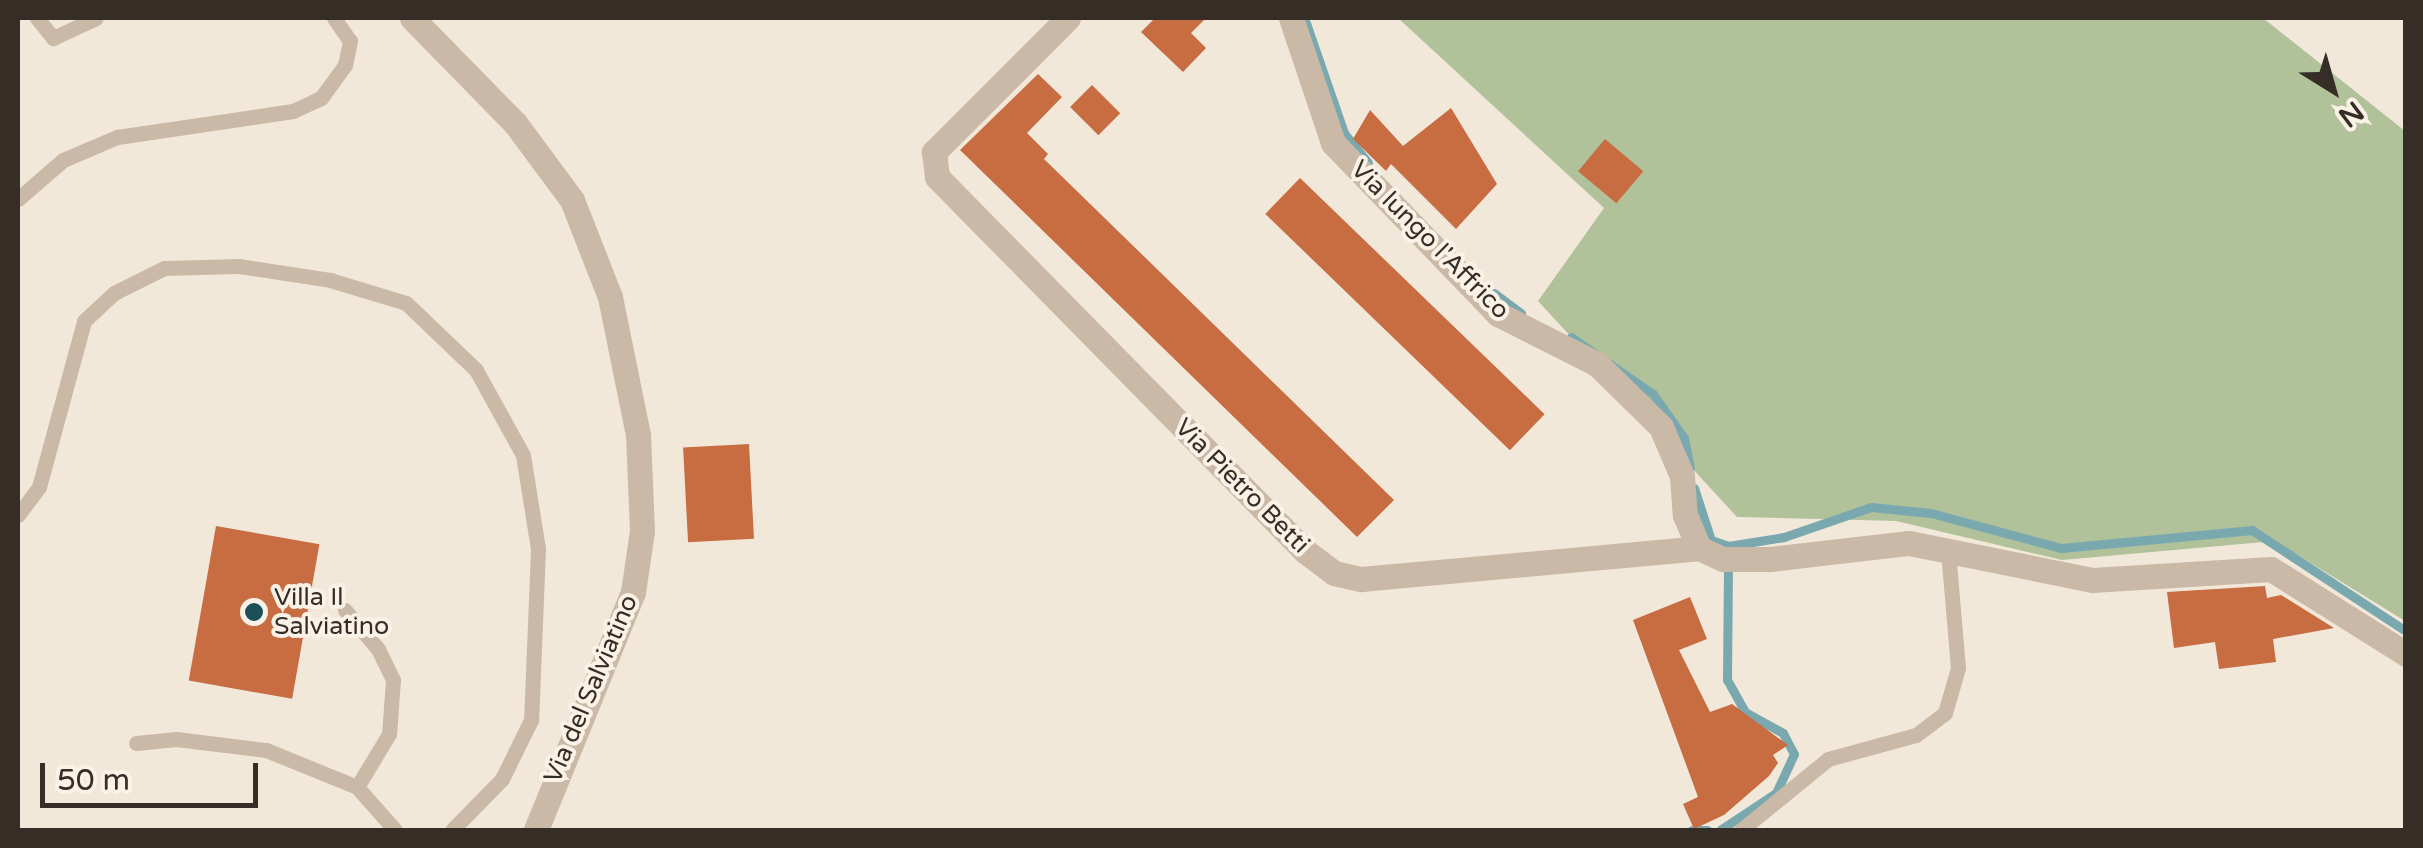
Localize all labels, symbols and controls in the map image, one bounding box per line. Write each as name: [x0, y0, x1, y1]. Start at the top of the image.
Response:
north arrow: [2283, 40, 2383, 140]
text: N: [2332, 94, 2370, 134]
street label: Via lungo l'Affrico: [1345, 155, 1515, 325]
street label: Via Pietro Betti: [1168, 412, 1316, 560]
place label: Villa Il Salviatino: [274, 583, 389, 642]
street label: Via del Salviatino: [538, 590, 644, 788]
marker: Villa Il Salviatino: [243, 601, 265, 623]
scale bar: [45, 743, 262, 805]
text: 50 m: [57, 762, 130, 799]

